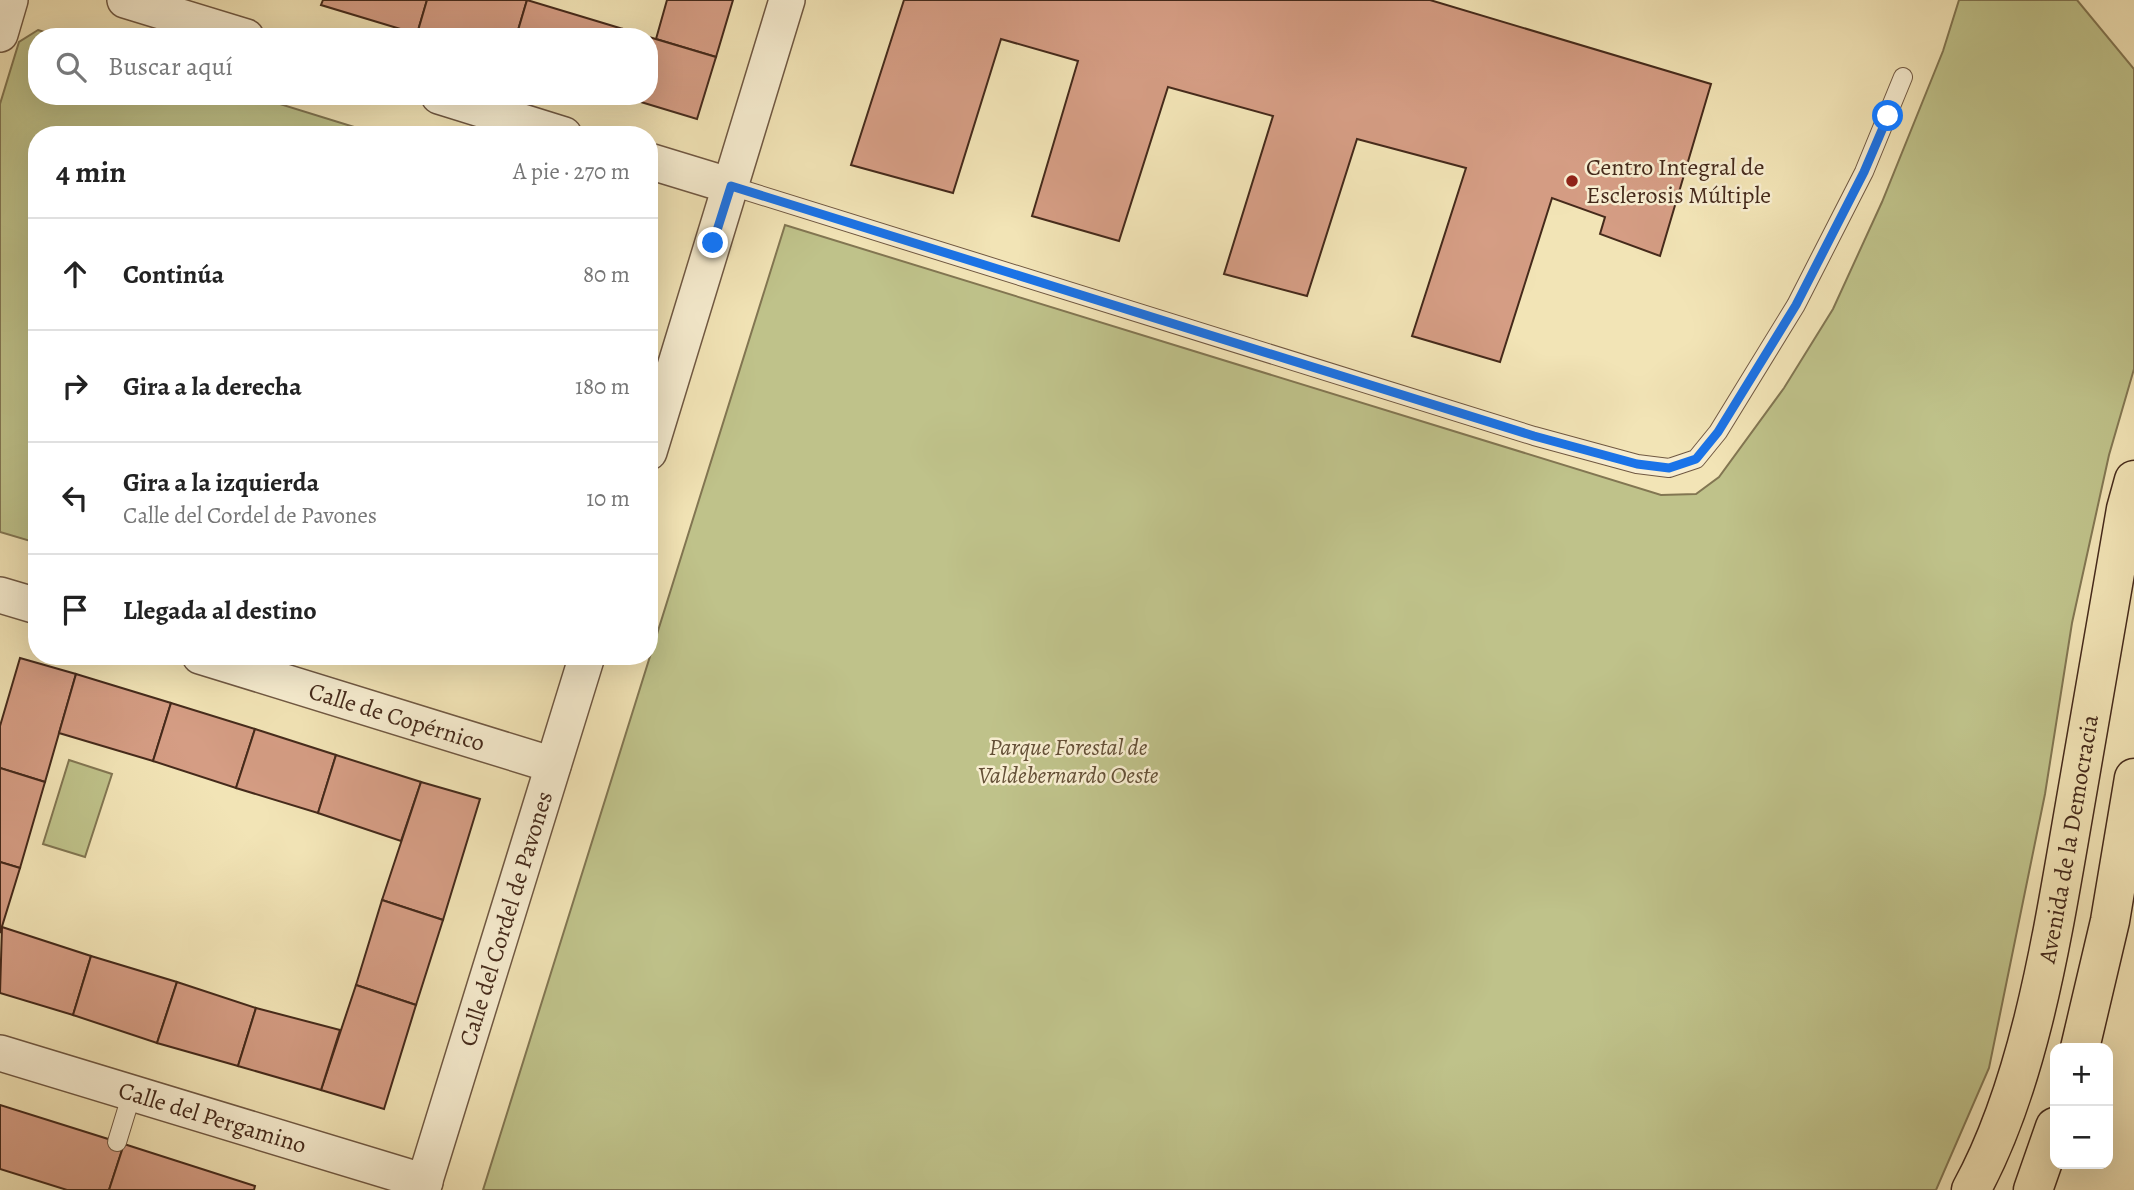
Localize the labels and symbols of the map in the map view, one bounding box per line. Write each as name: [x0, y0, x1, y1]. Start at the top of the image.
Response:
route start: [1872, 100, 1903, 131]
place label: Centro Integral de Esclerosis Múltiple: [1586, 151, 1771, 211]
marker: Centro Integral de Esclerosis Múltiple: [1564, 173, 1580, 189]
route end: [697, 227, 728, 258]
street label: Calle de Copérnico: [305, 675, 489, 759]
street label: Avenida de la Democracia: [2030, 711, 2106, 967]
park label: Parque Forestal de Valdebernardo Oeste: [978, 731, 1159, 791]
street label: Calle del Cordel de Pavones: [451, 787, 560, 1050]
street label: Calle del Pergamino: [115, 1074, 310, 1161]

